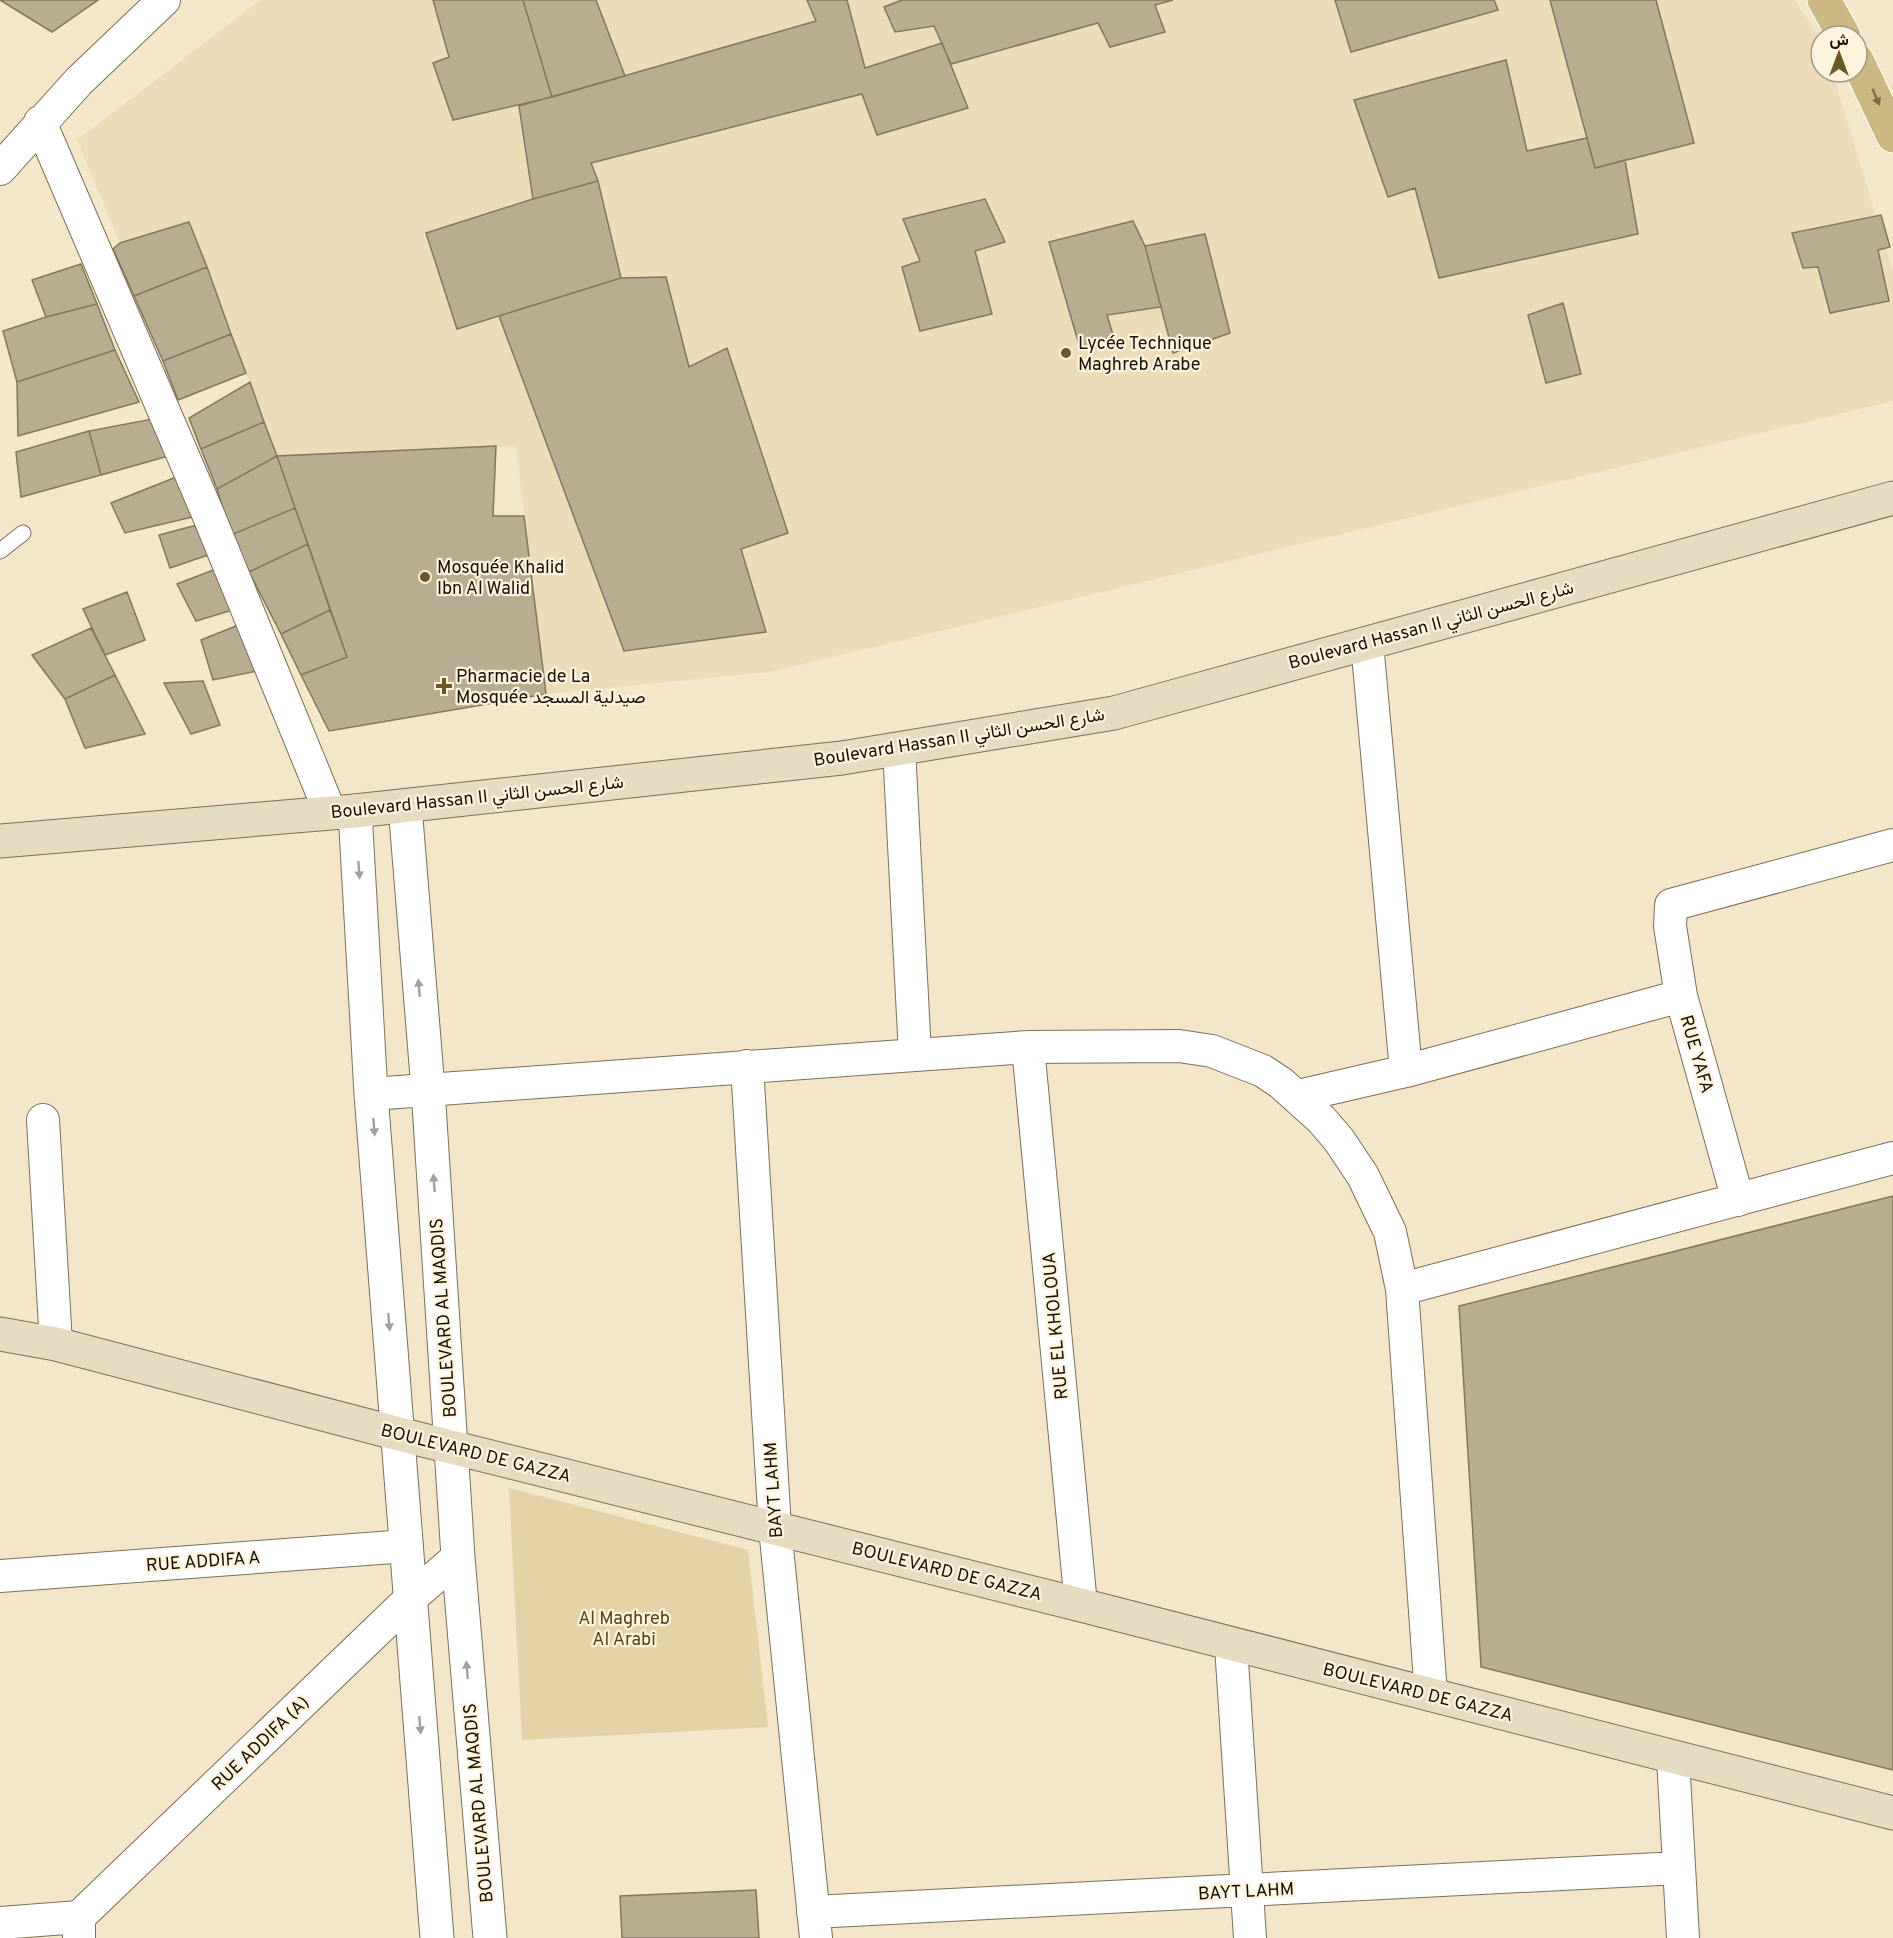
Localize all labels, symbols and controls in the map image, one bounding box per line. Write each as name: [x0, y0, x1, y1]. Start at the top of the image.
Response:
north arrow: [1809, 24, 1869, 84]
text: ش: [1829, 31, 1849, 51]
one-way arrow: [1872, 89, 1881, 106]
place label: Lycée Technique Maghreb Arabe: [1078, 333, 1212, 377]
marker: Lycée Technique Maghreb Arabe: [1059, 346, 1073, 360]
place label: Mosquée Khalid Ibn Al Walid: [437, 557, 564, 601]
marker: Mosquée Khalid Ibn Al Walid: [418, 570, 432, 584]
street label: Boulevard Hassan II شارع الحسن الثاني: [1286, 577, 1577, 678]
place label: Pharmacie de La Mosquée صيدلية المسجد: [456, 666, 646, 710]
marker: Pharmacie de La Mosquée صيدلية المسجد: [437, 679, 451, 693]
street label: Boulevard Hassan II شارع الحسن الثاني: [812, 704, 1107, 775]
street label: Boulevard Hassan II شارع الحسن الثاني: [329, 772, 625, 827]
one-way arrow: [355, 860, 364, 879]
one-way arrow: [414, 979, 424, 998]
street label: RUE YAFA: [1673, 1013, 1718, 1096]
one-way arrow: [369, 1118, 379, 1137]
one-way arrow: [429, 1173, 439, 1192]
street label: BOULEVARD AL MAQDIS: [426, 1217, 463, 1418]
street label: RUE EL KHOLOUA: [1039, 1251, 1074, 1401]
one-way arrow: [385, 1312, 394, 1331]
street label: BOULEVARD DE GAZZA: [378, 1420, 573, 1489]
street label: BAYT LAHM: [760, 1441, 789, 1539]
street label: BOULEVARD DE GAZZA: [849, 1538, 1044, 1607]
street label: RUE ADDIFA A: [145, 1547, 261, 1578]
park label: Al Maghreb Al Arabi: [578, 1608, 670, 1652]
street label: BOULEVARD DE GAZZA: [1320, 1659, 1515, 1728]
one-way arrow: [463, 1661, 472, 1680]
street label: RUE ADDIFA (A): [207, 1692, 315, 1796]
street label: BOULEVARD AL MAQDIS: [459, 1702, 500, 1904]
one-way arrow: [415, 1716, 425, 1735]
street label: BAYT LAHM: [1197, 1878, 1295, 1907]

